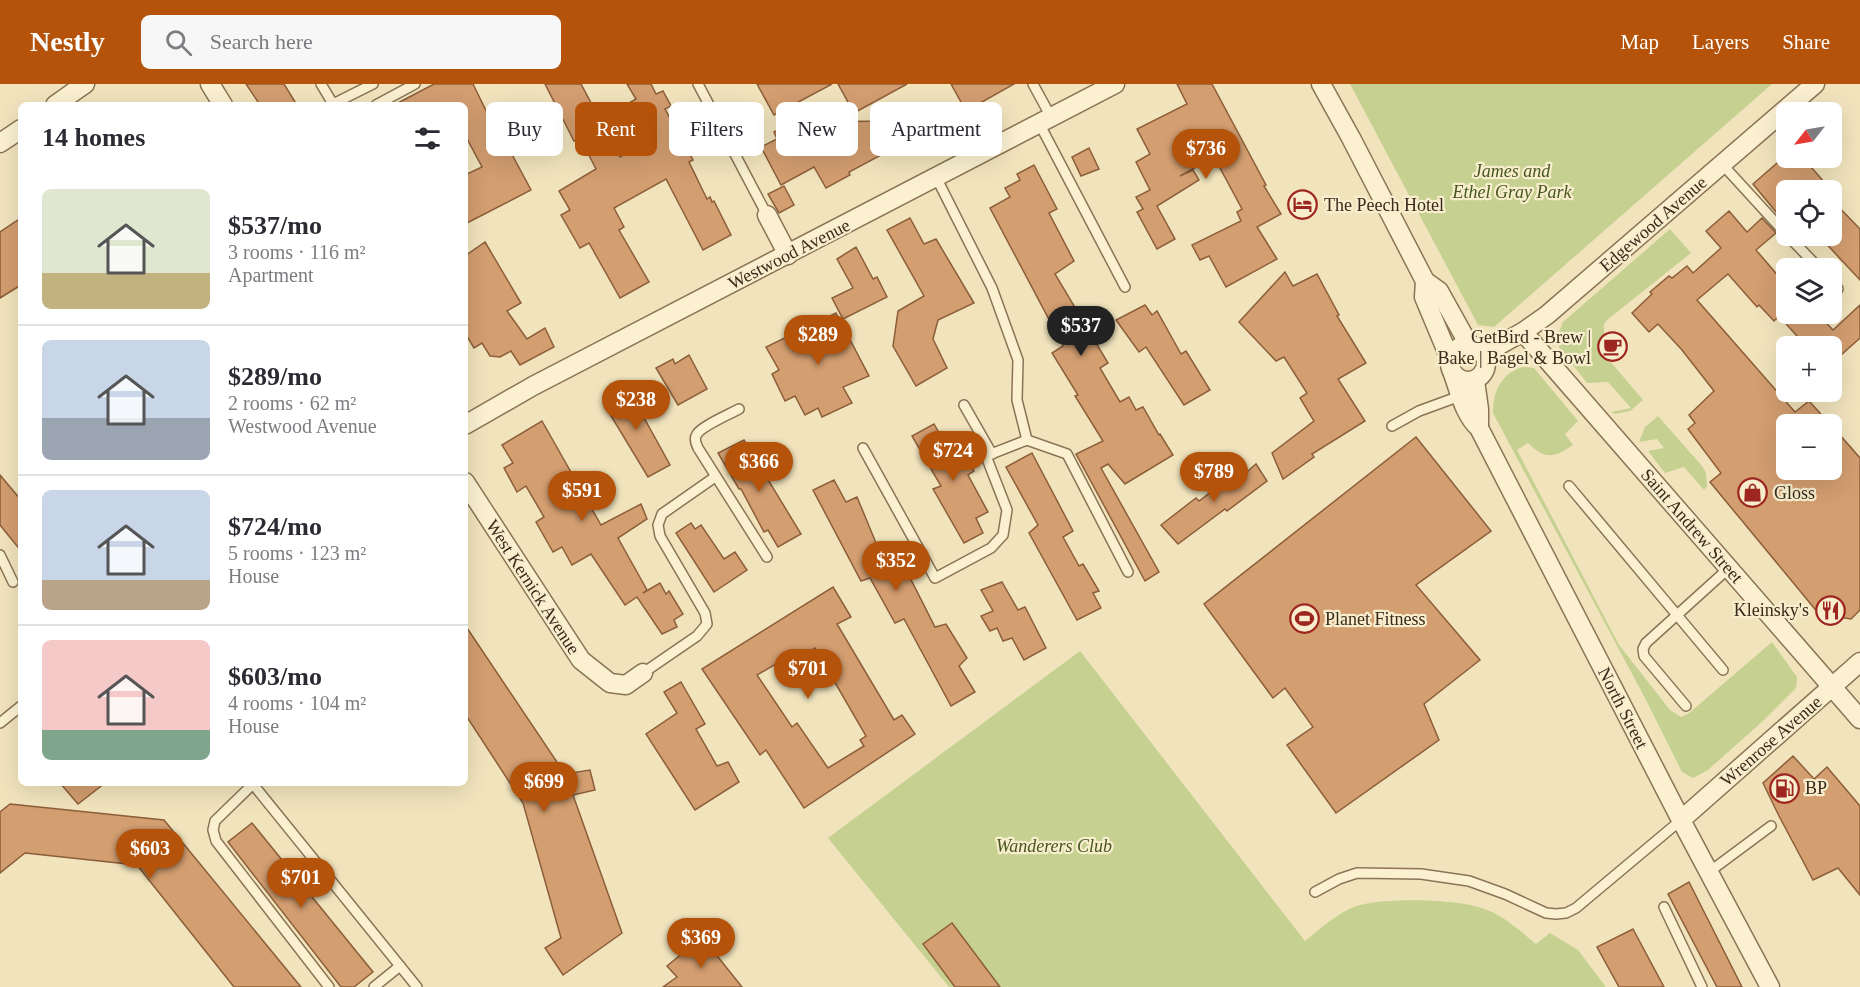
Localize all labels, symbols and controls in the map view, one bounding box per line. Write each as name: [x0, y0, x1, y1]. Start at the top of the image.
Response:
search box: [141, 15, 561, 69]
text: Nestly: [30, 26, 105, 57]
icon: search: [162, 26, 195, 59]
text: Search here: [210, 29, 313, 54]
text: Map: [1621, 30, 1659, 54]
text: Layers: [1692, 30, 1749, 54]
text: Share: [1782, 30, 1830, 54]
chip: Buy: [486, 102, 563, 156]
chip: Rent: [575, 102, 657, 156]
chip: Filters: [669, 102, 764, 156]
chip: New: [776, 102, 858, 156]
chip: Apartment: [870, 102, 1002, 156]
north arrow: [1776, 102, 1842, 168]
map controls: [1776, 102, 1842, 480]
icon: filters: [411, 122, 444, 155]
text: 14 homes: [42, 123, 145, 152]
pin: $736: [1170, 129, 1242, 180]
text: $736: [1186, 137, 1226, 159]
park label: James and Ethel Gray Park: [1452, 161, 1572, 202]
street label: Edgewood Avenue: [1595, 172, 1711, 276]
button: locate: [1776, 180, 1842, 246]
hotel icon: The Peech Hotel: [1287, 189, 1319, 221]
place label: The Peech Hotel: [1324, 195, 1444, 215]
text: $537/mo: [228, 211, 322, 240]
icon: home: [90, 213, 162, 285]
street label: Westwood Avenue: [725, 215, 853, 293]
text: 3 rooms · 116 m²: [228, 241, 365, 263]
button: layers: [1776, 258, 1842, 324]
text: Apartment: [228, 264, 314, 286]
pin: $537: [1045, 306, 1117, 357]
text: $537: [1061, 314, 1101, 336]
pin: $289: [782, 315, 854, 366]
text: $289: [798, 323, 838, 345]
place label: GetBird - Brew | Bake | Bagel & Bowl: [1437, 327, 1591, 368]
cafe icon: GetBird - Brew | Bake | Bagel & Bowl: [1596, 331, 1628, 363]
button: +: [1776, 336, 1842, 402]
text: $289/mo: [228, 362, 322, 391]
icon: home: [90, 364, 162, 436]
pin: $238: [600, 380, 672, 431]
text: $238: [616, 388, 656, 410]
text: 2 rooms · 62 m²: [228, 392, 356, 414]
button: −: [1776, 414, 1842, 480]
text: Westwood Avenue: [228, 415, 377, 437]
pin: $724: [917, 431, 989, 482]
text: $724: [933, 439, 973, 461]
pin: $366: [723, 442, 795, 493]
text: $366: [739, 450, 779, 472]
pin: $789: [1178, 452, 1250, 503]
text: $789: [1194, 460, 1234, 482]
street label: Saint Andrew Street: [1637, 465, 1747, 587]
pin: $591: [546, 471, 618, 522]
shop icon: Gloss: [1737, 477, 1769, 509]
text: $591: [562, 479, 602, 501]
place label: Gloss: [1774, 483, 1815, 503]
text: $724/mo: [228, 512, 322, 541]
icon: home: [90, 514, 162, 586]
street label: West Kernick Avenue: [482, 516, 584, 658]
pin: $352: [860, 541, 932, 592]
text: 5 rooms · 123 m²: [228, 542, 366, 564]
text: $352: [876, 549, 916, 571]
text: House: [228, 565, 279, 587]
restaurant icon: Kleinsky's: [1814, 594, 1846, 626]
place label: Kleinsky's: [1734, 600, 1809, 620]
sports icon: Planet Fitness: [1288, 603, 1320, 635]
place label: Planet Fitness: [1325, 609, 1426, 629]
pin: $701: [772, 649, 844, 700]
text: $701: [788, 657, 828, 679]
text: $603/mo: [228, 662, 322, 691]
icon: home: [90, 664, 162, 736]
street label: North Street: [1594, 664, 1652, 752]
text: 4 rooms · 104 m²: [228, 692, 366, 714]
street label: Wrenrose Avenue: [1716, 692, 1826, 790]
text: House: [228, 715, 279, 737]
pin: $699: [508, 762, 580, 813]
text: $699: [524, 770, 564, 792]
fuel station icon: BP: [1768, 772, 1800, 804]
place label: BP: [1805, 778, 1827, 798]
pin: $603: [114, 829, 186, 880]
park label: Wanderers Club: [996, 836, 1112, 856]
text: $603: [130, 837, 170, 859]
pin: $701: [265, 858, 337, 909]
text: $701: [281, 866, 321, 888]
pin: $369: [665, 918, 737, 969]
text: $369: [681, 926, 721, 948]

